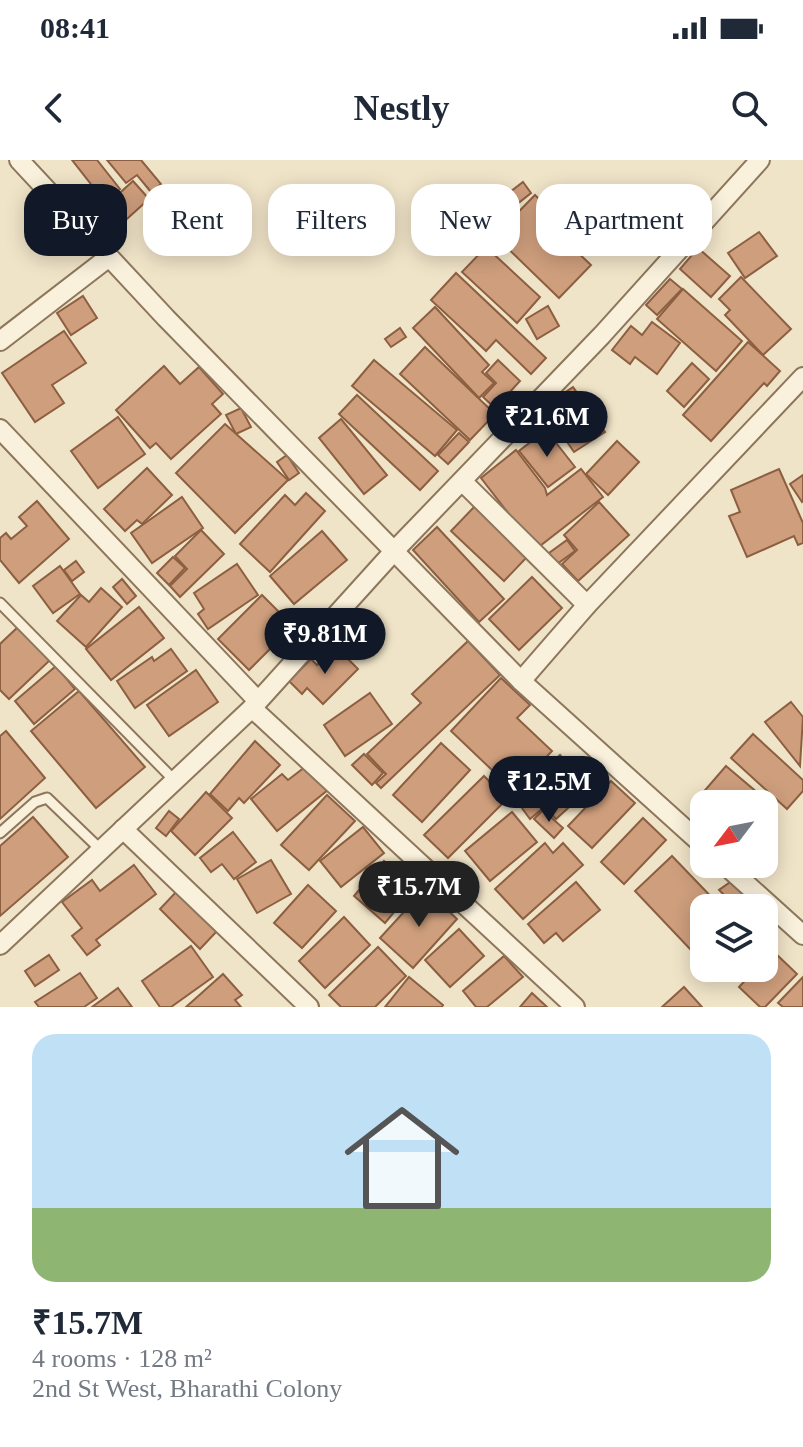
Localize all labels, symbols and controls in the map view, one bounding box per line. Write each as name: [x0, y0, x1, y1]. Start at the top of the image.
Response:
text: 08:41: [40, 11, 110, 44]
icon: back: [32, 86, 76, 130]
icon: search: [727, 86, 771, 130]
text: Nestly: [354, 88, 449, 128]
chip: Buy: [24, 184, 127, 256]
chip: Rent: [143, 184, 252, 256]
chip: Filters: [268, 184, 395, 256]
chip: New: [411, 184, 520, 256]
chip: Apartment: [536, 184, 712, 256]
pin: ₹21.6M: [482, 391, 612, 459]
text: ₹21.6M: [505, 402, 589, 431]
pin: ₹9.81M: [260, 608, 390, 676]
text: ₹9.81M: [283, 619, 367, 648]
pin: ₹12.5M: [484, 756, 614, 824]
text: ₹12.5M: [507, 767, 591, 796]
north arrow: [690, 790, 778, 878]
map controls: [690, 790, 778, 982]
pin: ₹15.7M: [354, 861, 484, 929]
text: ₹15.7M: [377, 872, 461, 901]
button: layers: [690, 894, 778, 982]
icon: home: [330, 1086, 474, 1230]
text: ₹15.7M: [32, 1304, 143, 1341]
text: 4 rooms · 128 m²: [32, 1344, 212, 1373]
text: 2nd St West, Bharathi Colony: [32, 1374, 342, 1403]

